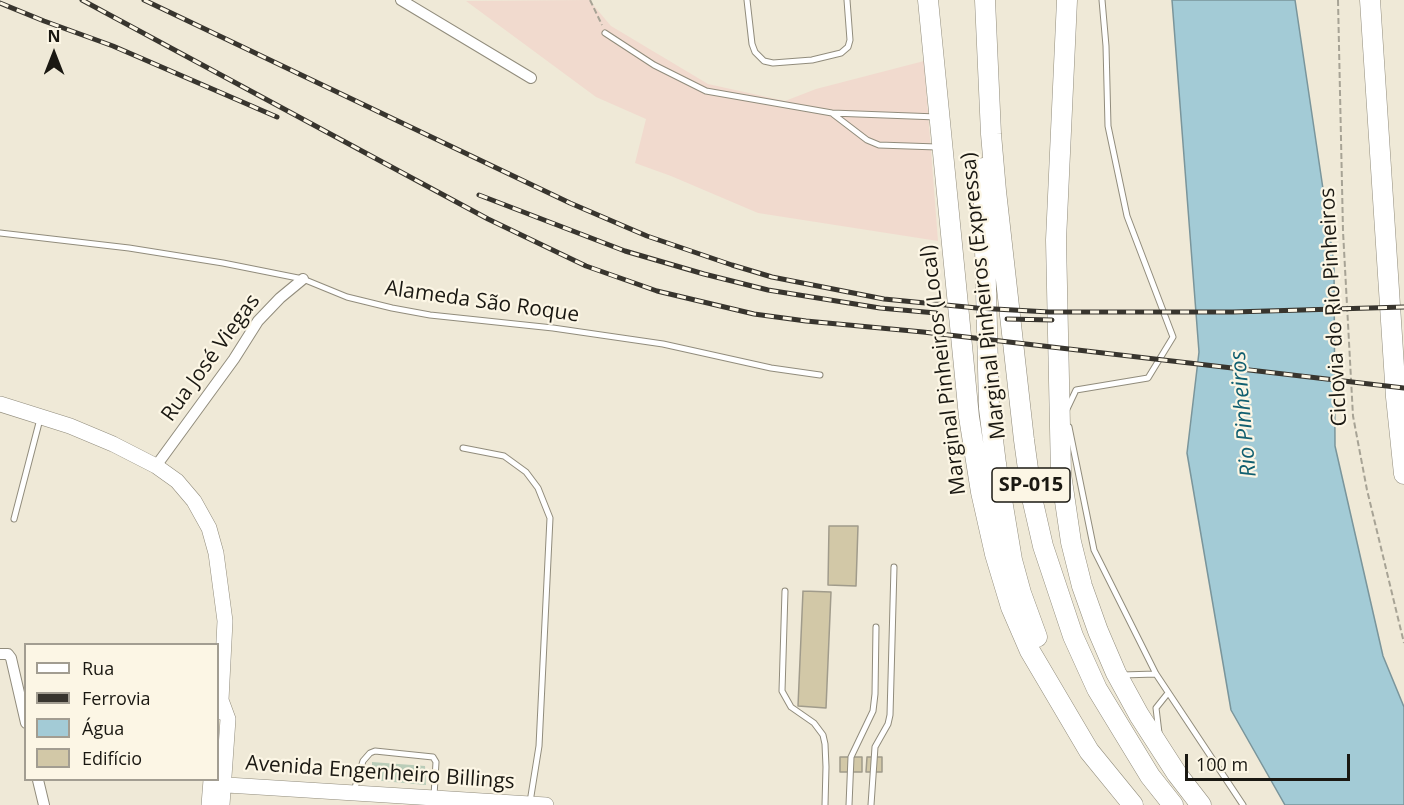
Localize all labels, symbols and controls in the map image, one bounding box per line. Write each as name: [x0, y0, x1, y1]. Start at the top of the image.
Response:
north arrow: [24, 24, 84, 84]
text: N: [47, 25, 61, 47]
street label: Marginal Pinheiros (Expressa): [956, 151, 1012, 441]
street label: Ciclovia do Rio Pinheiros: [1315, 187, 1353, 427]
street label: Marginal Pinheiros (Local): [916, 244, 972, 496]
street label: Alameda São Roque: [383, 276, 581, 328]
street label: Rua José Viegas: [156, 289, 266, 427]
water label: Rio Pinheiros: [1225, 350, 1263, 478]
road number: SP-015: [992, 468, 1070, 502]
legend: [24, 643, 219, 781]
text: Rua: [82, 656, 114, 680]
text: Ferrovia: [82, 686, 150, 710]
text: Água: [82, 716, 124, 740]
scale bar: [1188, 742, 1353, 780]
text: Edifício: [82, 746, 142, 770]
street label: Avenida Engenheiro Billings: [244, 751, 516, 795]
text: 100 m: [1196, 752, 1248, 776]

